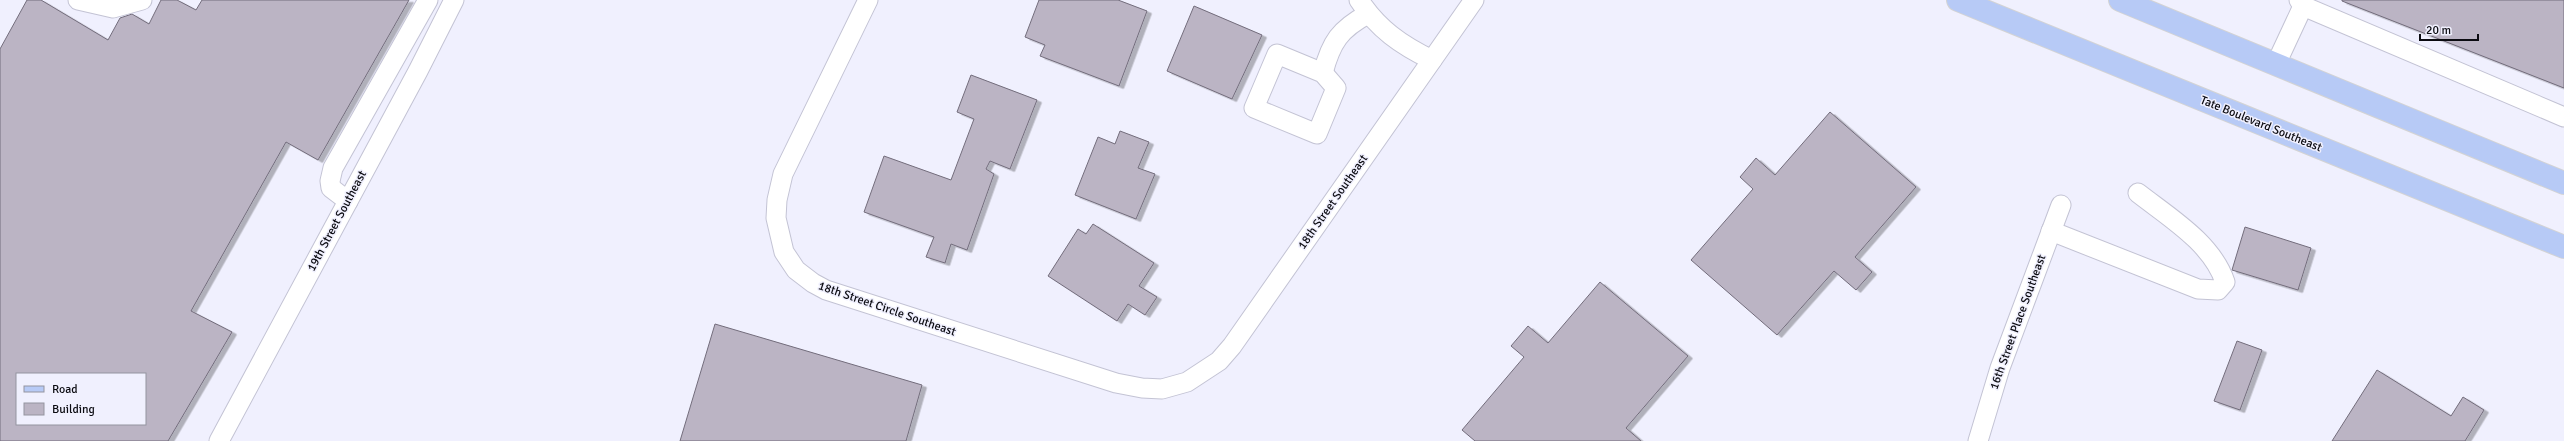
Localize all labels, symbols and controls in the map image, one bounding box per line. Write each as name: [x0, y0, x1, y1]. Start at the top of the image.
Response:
scale bar: [2420, 16, 2478, 42]
text: 20 m: [2426, 23, 2451, 38]
street label: Tate Boulevard Southeast: [2198, 93, 2324, 155]
street label: 18th Street Southeast: [1295, 152, 1371, 252]
street label: 19th Street Southeast: [304, 168, 370, 274]
street label: 16th Street Place Southeast: [1987, 252, 2049, 392]
street label: 18th Street Circle Southeast: [816, 278, 958, 340]
legend: [16, 373, 146, 425]
text: Road: [52, 382, 78, 397]
text: Building: [52, 402, 95, 417]

